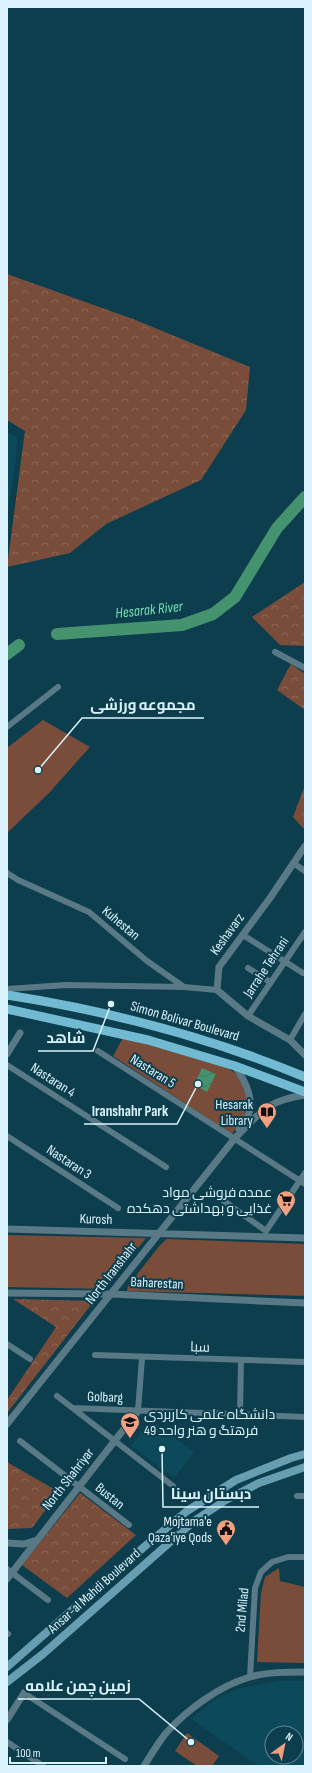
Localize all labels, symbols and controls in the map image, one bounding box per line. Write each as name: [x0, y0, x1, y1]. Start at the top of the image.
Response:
water label: Hesarak River: [114, 597, 184, 623]
callout: مجموعه ورزشی: [82, 691, 204, 718]
text: مجموعه ورزشی: [90, 696, 196, 715]
street label: Kuhestan: [99, 902, 143, 944]
street label: Keshavarz: [206, 910, 248, 958]
street label: Jarrahe Tehrani: [239, 933, 292, 1001]
street label: Simon Bolivar Boulevard: [129, 997, 241, 1045]
callout: شاهد: [38, 1024, 93, 1051]
text: شاهد: [46, 1029, 86, 1048]
street label: Nastaran 5: [127, 1050, 179, 1092]
street label: Nastaran 4: [27, 1059, 79, 1101]
place label: Hesarak Library: [215, 1096, 254, 1129]
callout: Iranshahr Park: [84, 1097, 177, 1124]
library icon: Hesarak Library: [256, 1101, 278, 1129]
text: Iranshahr Park: [92, 1102, 169, 1121]
street label: Nastaran 3: [43, 1141, 95, 1183]
place label: عمده فروشی مواد غذایی و بهداشتی دهکده: [127, 1184, 272, 1217]
supermarket icon: عمده فروشی مواد غذایی و بهداشتی دهکده: [275, 1189, 297, 1217]
street label: Kurosh: [79, 1210, 113, 1228]
street label: North Iranshahr: [82, 1239, 140, 1307]
street label: Baharestan: [130, 1273, 184, 1293]
street label: سبا: [190, 1338, 210, 1356]
street label: Golbarg: [87, 1388, 124, 1406]
place label: دانشگاه علمی کاربردی فرهتگ و هنر واحد 49: [144, 1406, 275, 1439]
school or university icon: دانشگاه علمی کاربردی فرهتگ و هنر واحد 49: [119, 1411, 141, 1439]
street label: North Shahriyar: [38, 1445, 98, 1513]
street label: Bustan: [92, 1479, 128, 1513]
callout: دبستان سینا: [163, 1480, 259, 1507]
text: دبستان سینا: [171, 1485, 251, 1504]
place label: Mojtama'e Qaza'iye Qods: [148, 1513, 212, 1546]
public building icon: Mojtama'e Qaza'iye Qods: [215, 1518, 237, 1546]
street label: Ansar-al Mahdi Boulevard: [44, 1545, 144, 1638]
street label: 2nd Milad: [232, 1587, 252, 1633]
callout: زمین چمن علامه: [18, 1672, 139, 1699]
text: زمین چمن علامه: [25, 1677, 131, 1697]
north arrow: [264, 1725, 304, 1765]
text: N: [283, 1730, 295, 1744]
scale bar: [10, 1739, 106, 1765]
text: 100 m: [16, 1746, 41, 1761]

